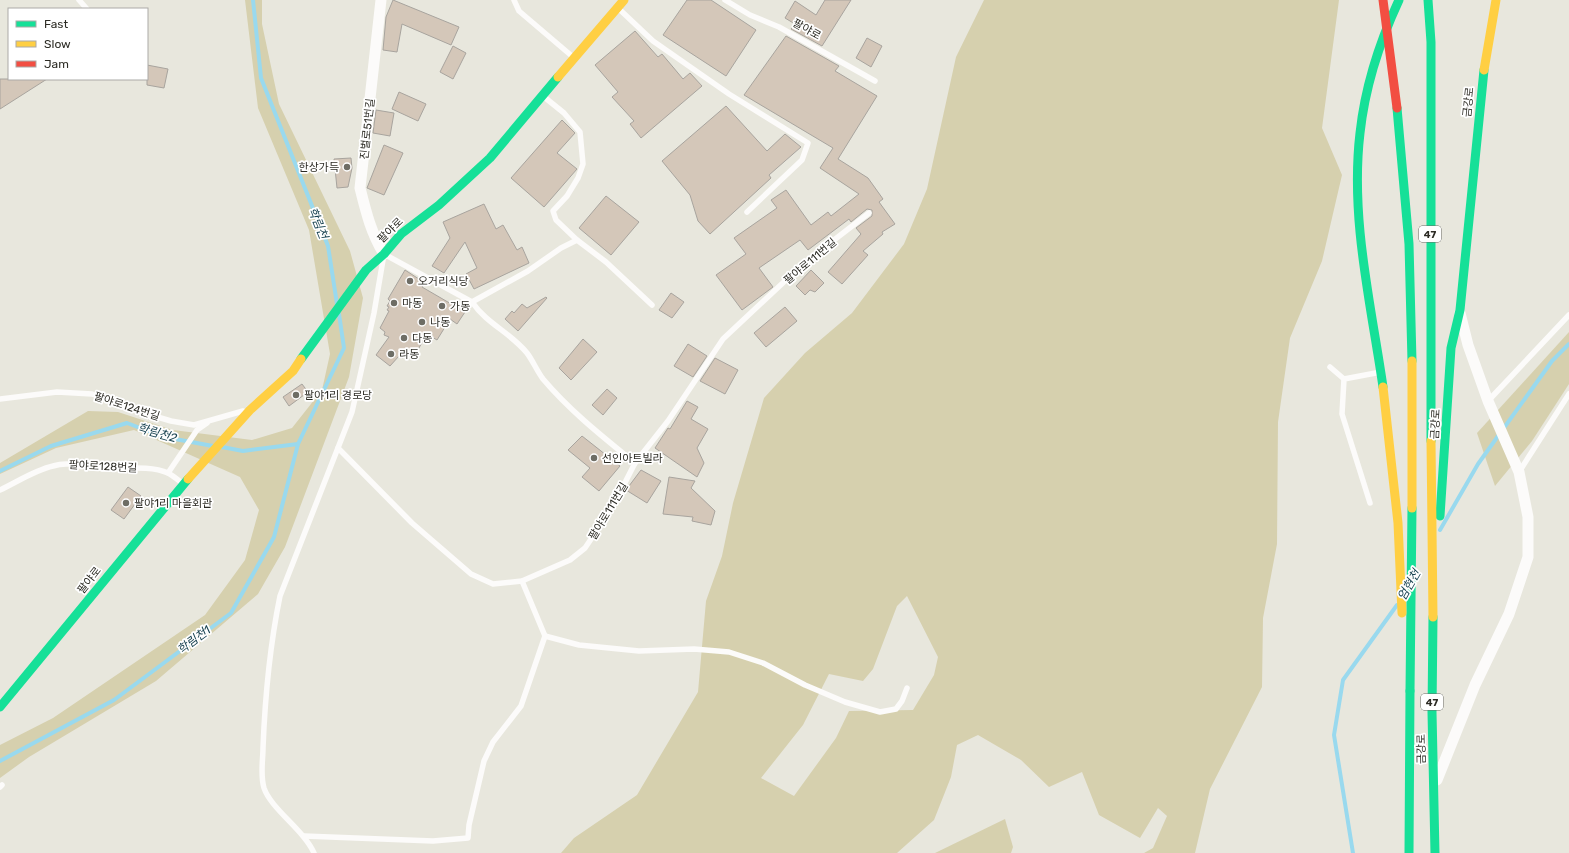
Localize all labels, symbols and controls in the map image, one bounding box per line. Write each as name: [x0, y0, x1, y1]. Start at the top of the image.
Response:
legend: [8, 8, 148, 80]
street label: 팔야로: [790, 16, 823, 42]
text: Fast: [44, 17, 68, 31]
text: Slow: [44, 37, 71, 51]
text: Jam: [44, 57, 69, 71]
street label: 금강로: [1460, 86, 1477, 118]
street label: 진벌로51번길: [358, 98, 377, 160]
place label: 한상가득: [299, 161, 339, 174]
marker: 한상가득: [342, 162, 352, 172]
water label: 학림천: [305, 205, 331, 243]
street label: 팔야로: [375, 215, 406, 246]
road number: 47: [1419, 226, 1441, 242]
street label: 팔야로111번길: [781, 236, 839, 287]
place label: 오거리식당: [418, 275, 469, 288]
marker: 오거리식당: [405, 276, 415, 286]
place label: 마동: [402, 297, 422, 310]
marker: 마동: [389, 298, 399, 308]
place label: 가동: [450, 300, 470, 313]
marker: 가동: [437, 301, 447, 311]
place label: 나동: [430, 316, 450, 329]
marker: 나동: [417, 317, 427, 327]
place label: 다동: [412, 332, 432, 345]
marker: 다동: [399, 333, 409, 343]
place label: 라동: [399, 348, 419, 361]
marker: 라동: [386, 349, 396, 359]
place label: 팔야1리 경로당: [304, 389, 372, 402]
street label: 팔야로124번길: [92, 390, 161, 423]
marker: 팔야1리 경로당: [291, 390, 301, 400]
street label: 금강로: [1428, 409, 1443, 440]
water label: 학림천2: [136, 421, 179, 446]
place label: 선인아트빌라: [602, 452, 663, 465]
marker: 선인아트빌라: [589, 453, 599, 463]
street label: 팔야로128번길: [68, 458, 138, 475]
street label: 팔야로111번길: [586, 480, 631, 542]
place label: 팔야1리 마을회관: [134, 497, 212, 510]
marker: 팔야1리 마을회관: [121, 498, 131, 508]
street label: 팔야로: [75, 564, 104, 596]
water label: 엄현천: [1395, 565, 1424, 603]
water label: 학림천1: [175, 622, 214, 657]
road number: 47: [1421, 694, 1443, 710]
street label: 금강로: [1415, 734, 1428, 764]

